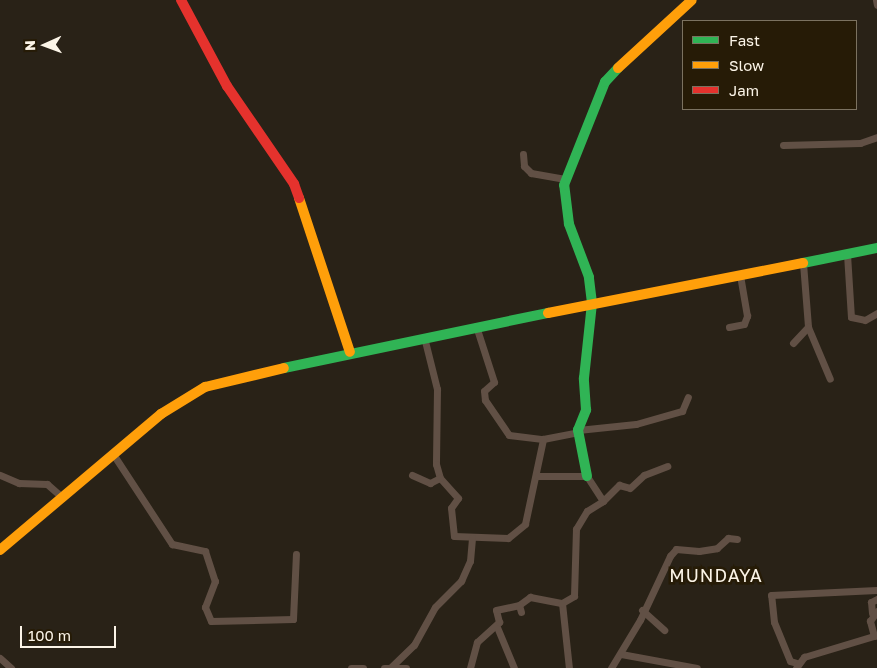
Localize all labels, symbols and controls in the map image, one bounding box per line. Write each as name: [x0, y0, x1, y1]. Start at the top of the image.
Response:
north arrow: [20, 20, 70, 70]
legend: [682, 20, 857, 110]
text: Fast: [729, 31, 760, 49]
text: N: [21, 40, 38, 51]
text: Slow: [729, 56, 764, 74]
text: Jam: [729, 81, 759, 99]
district label: MUNDAYA: [668, 564, 764, 586]
scale bar: [22, 616, 119, 648]
text: 100 m: [28, 626, 71, 644]

